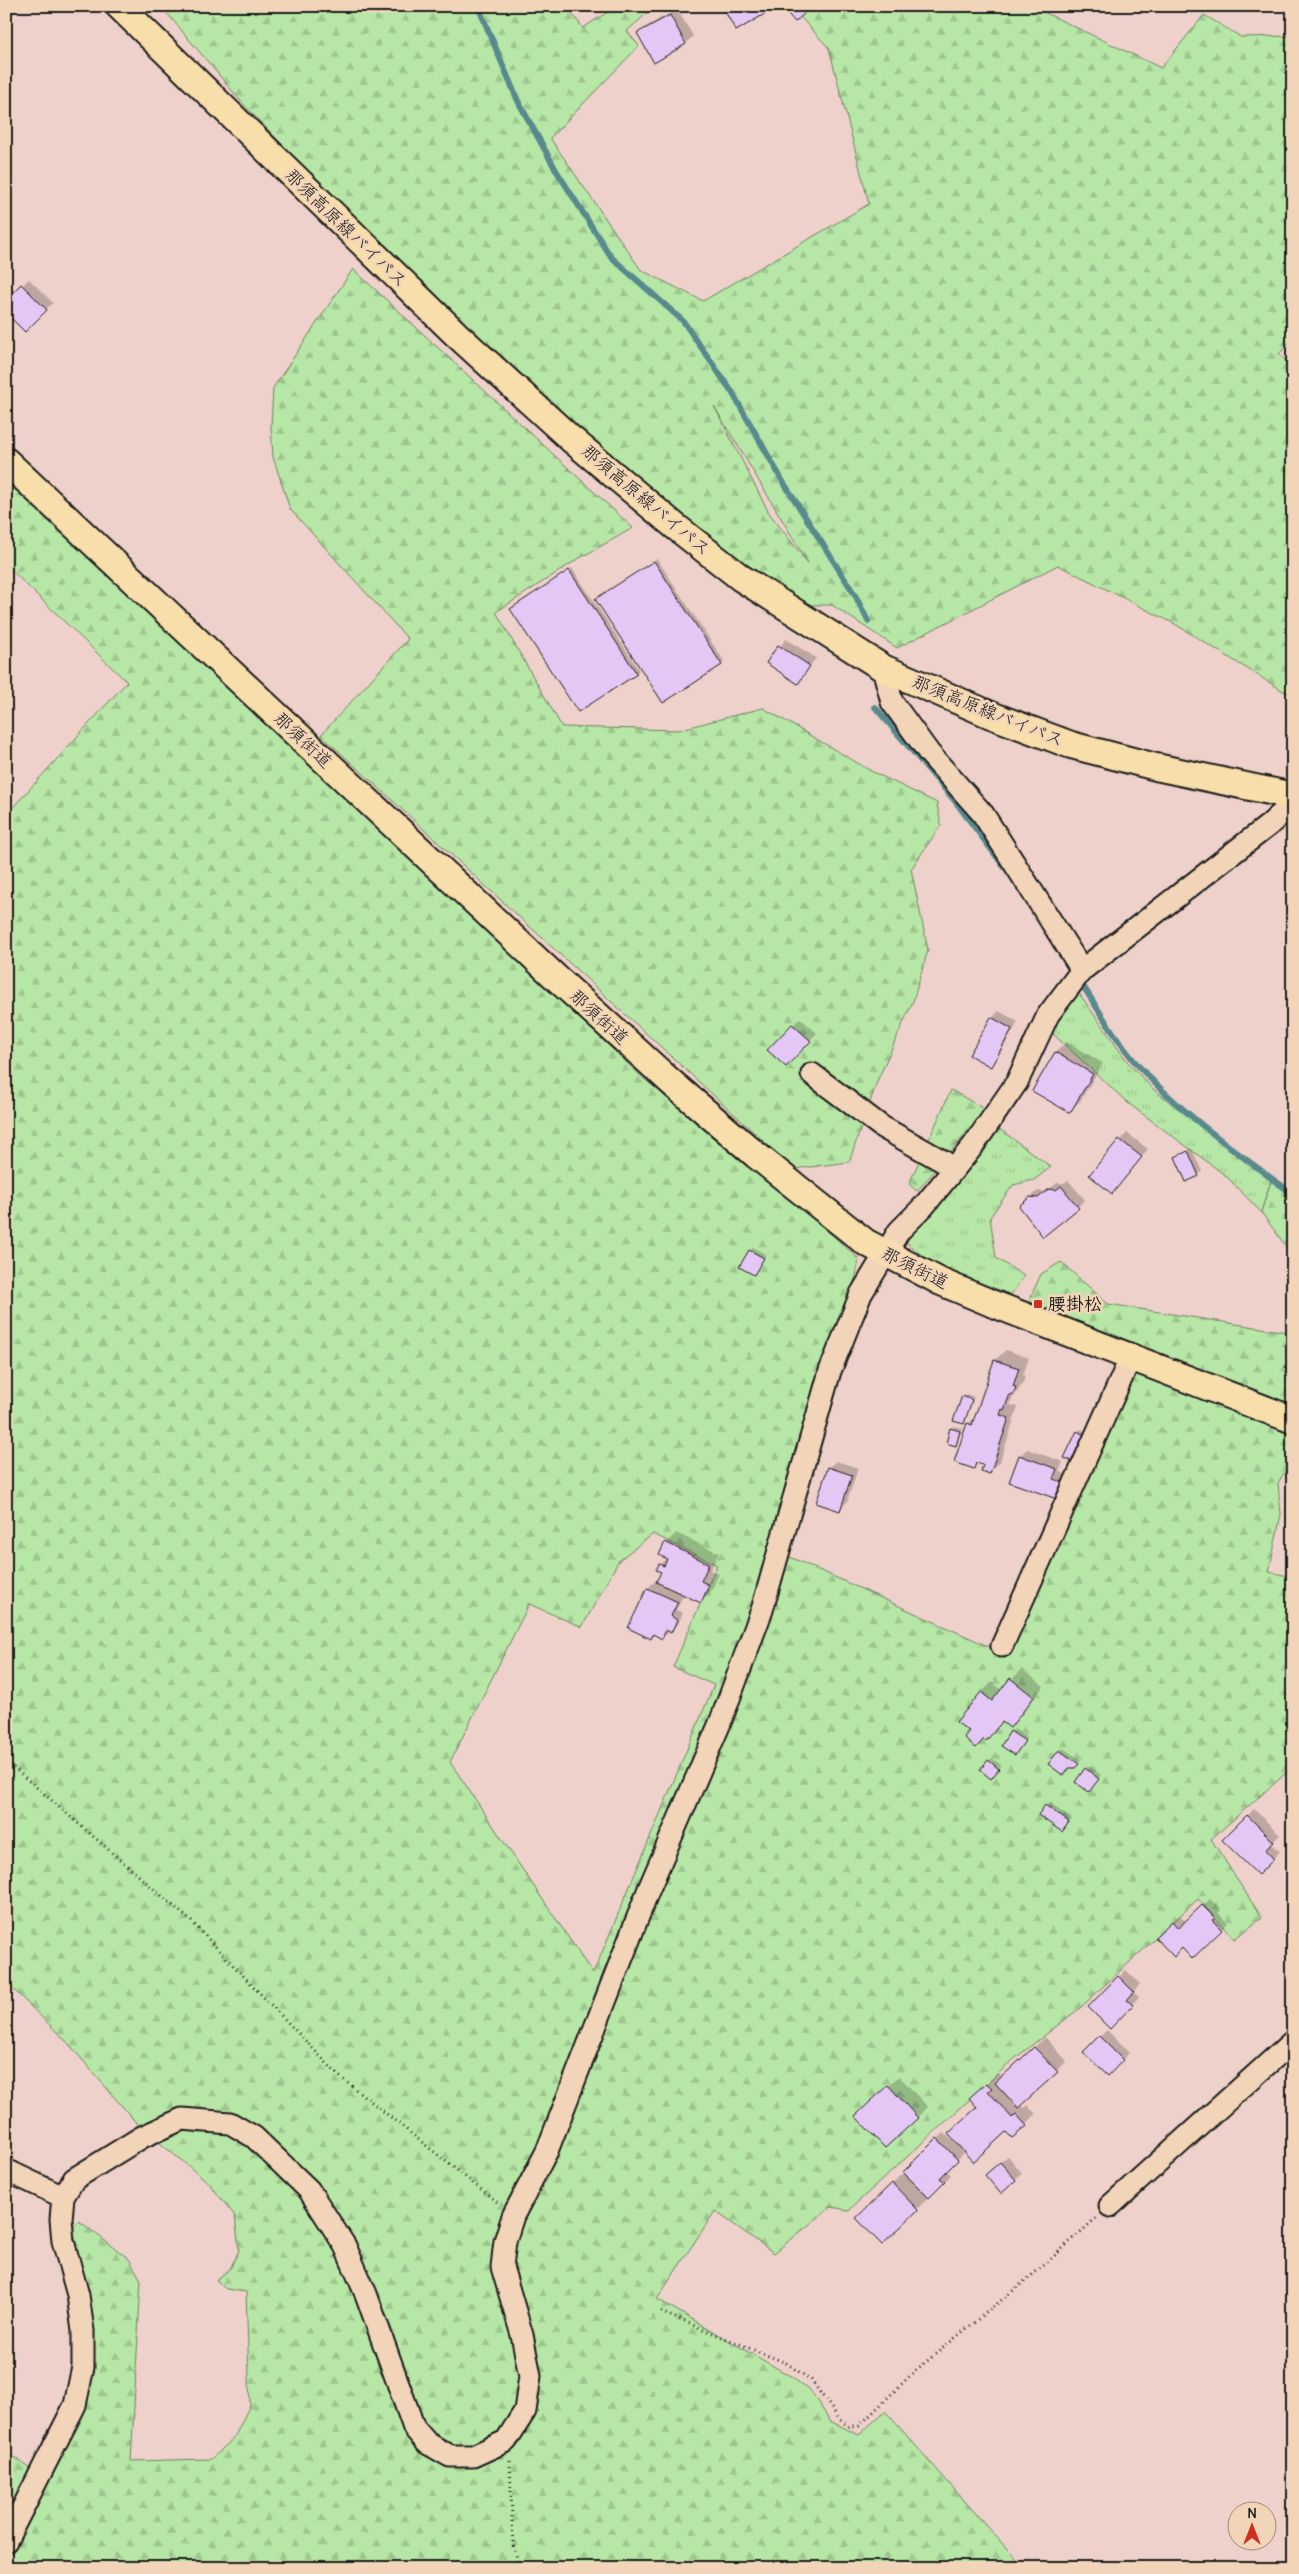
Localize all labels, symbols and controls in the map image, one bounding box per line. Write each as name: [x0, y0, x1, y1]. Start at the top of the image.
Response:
street label: 那須高原線バイパス: [280, 163, 412, 292]
street label: 那須高原線バイパス: [577, 439, 716, 560]
street label: 那須高原線バイパス: [909, 670, 1067, 751]
street label: 那須街道: [269, 707, 338, 773]
street label: 那須街道: [565, 984, 634, 1049]
street label: 那須街道: [878, 1241, 953, 1294]
place label: 腰掛松: [1048, 1292, 1102, 1315]
marker: 腰掛松: [1032, 1298, 1044, 1310]
north arrow: [1226, 2502, 1276, 2552]
text: N: [1247, 2504, 1257, 2522]

